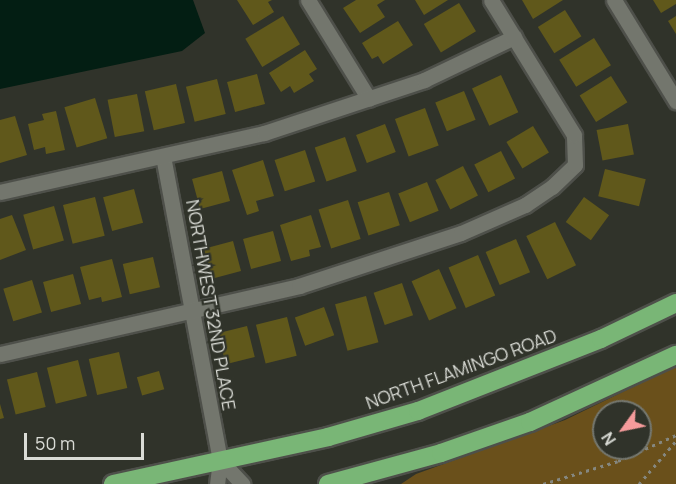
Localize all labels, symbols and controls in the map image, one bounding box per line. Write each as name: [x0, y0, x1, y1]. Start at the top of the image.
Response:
street label: NORTHWEST 32ND PLACE: [182, 198, 240, 412]
street label: NORTH FLAMINGO ROAD: [363, 324, 559, 414]
north arrow: [592, 400, 652, 460]
scale bar: [27, 421, 147, 459]
text: N: [596, 428, 621, 450]
text: 50 m: [35, 431, 75, 455]

